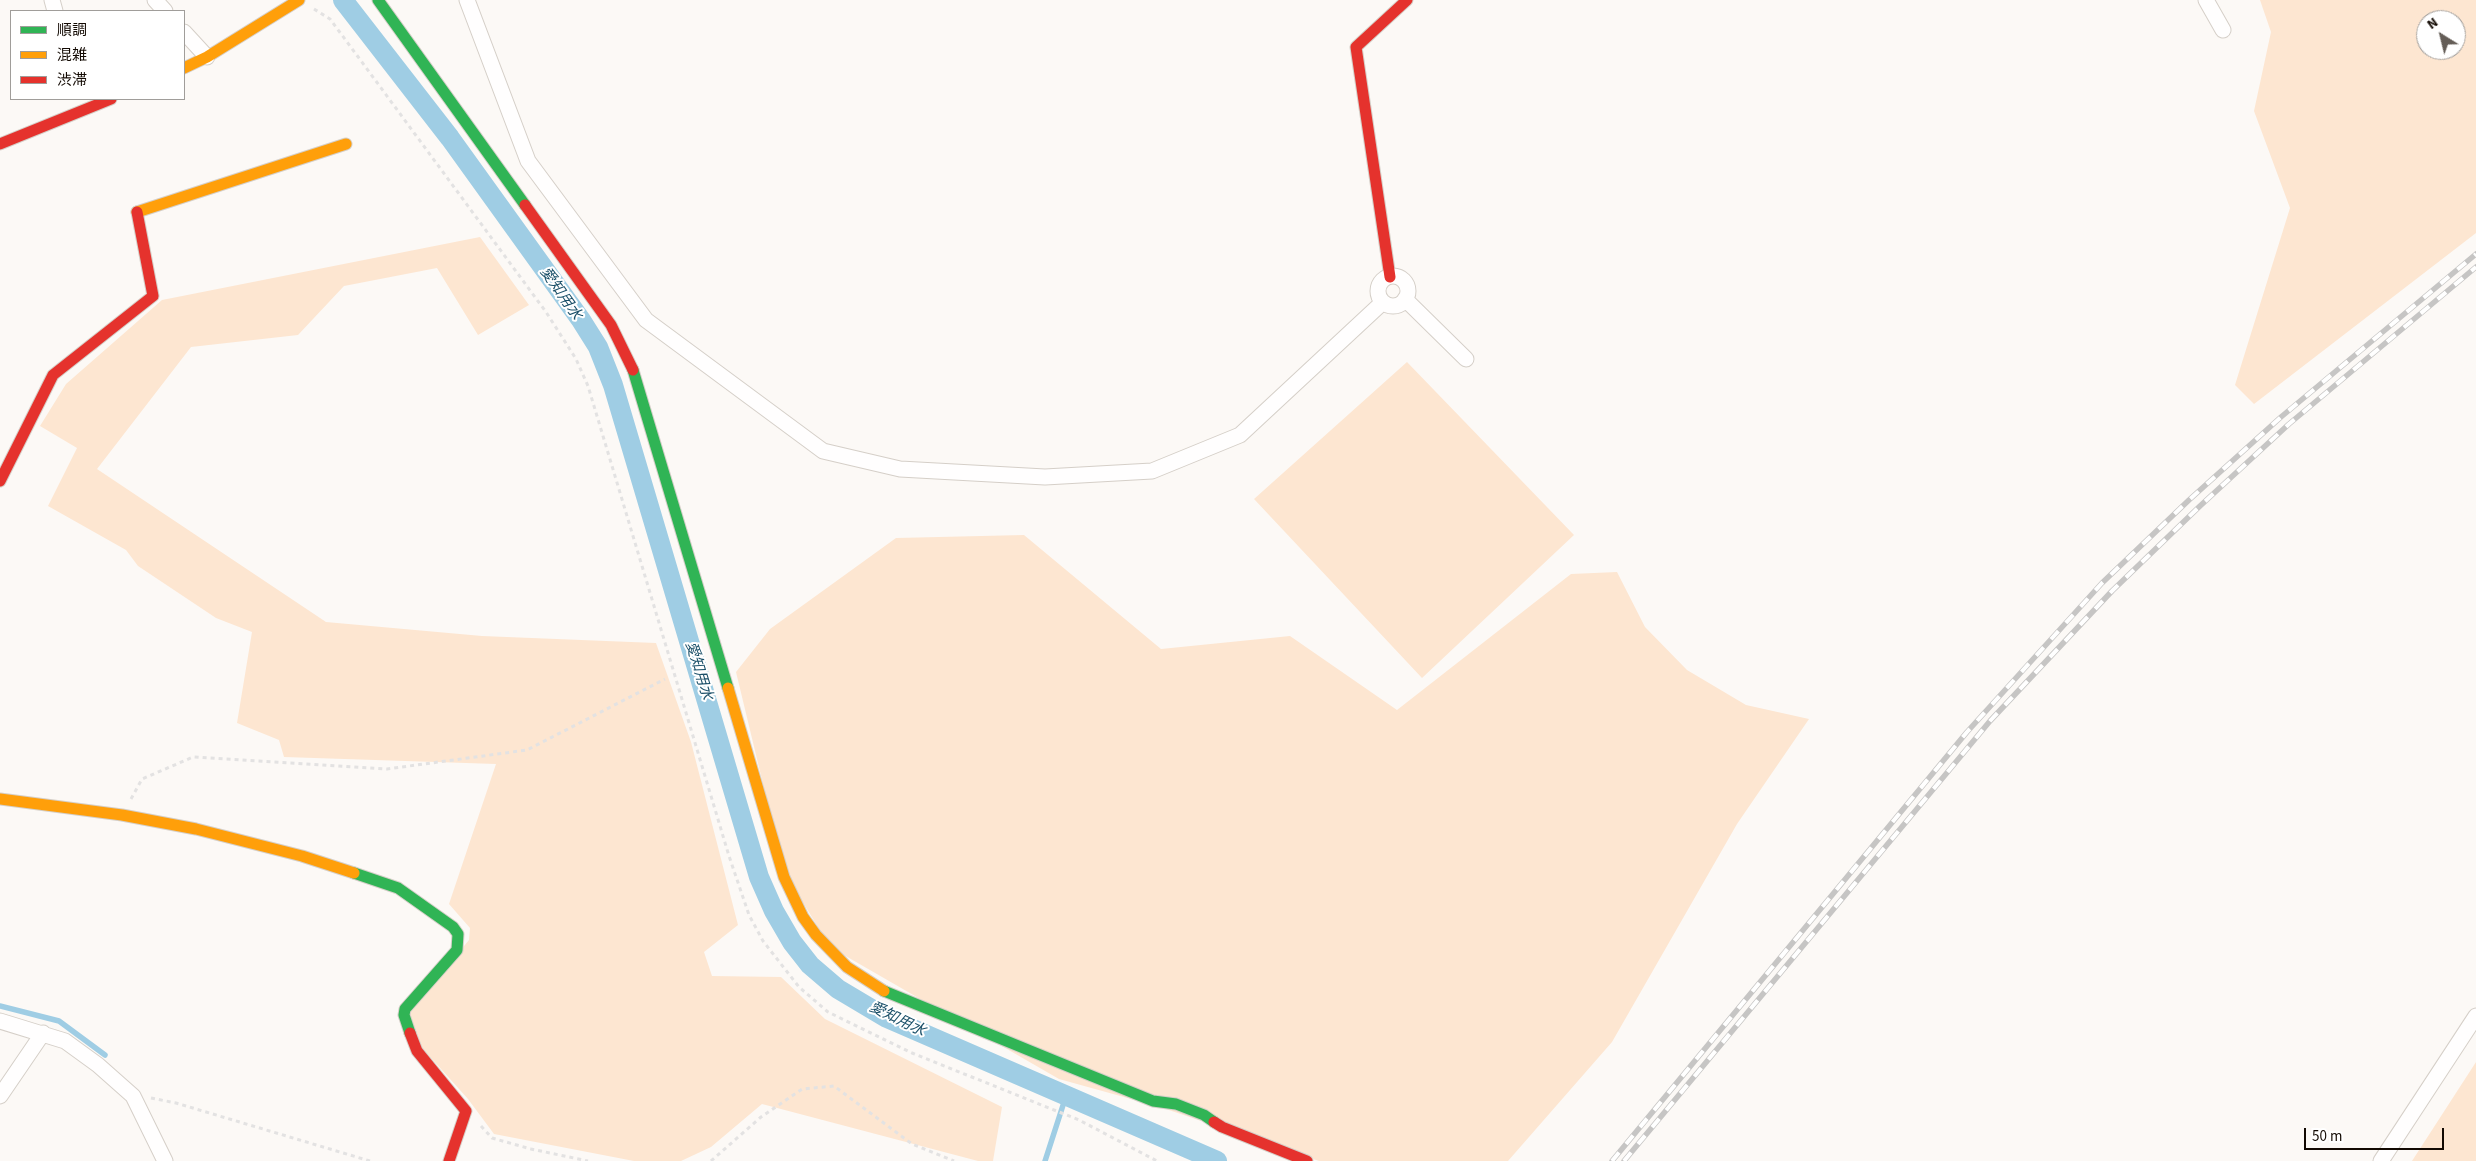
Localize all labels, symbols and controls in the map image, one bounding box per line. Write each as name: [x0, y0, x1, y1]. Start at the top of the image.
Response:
legend: [10, 10, 185, 100]
north arrow: [2416, 10, 2466, 60]
text: N: [2423, 13, 2442, 35]
text: 順調: [57, 20, 87, 41]
text: 混雑: [57, 45, 87, 66]
text: 渋滞: [57, 70, 87, 91]
water label: 愛知用水: [535, 264, 585, 324]
water label: 愛知用水: [681, 640, 715, 702]
water label: 愛知用水: [866, 999, 928, 1041]
scale bar: [2306, 1118, 2446, 1150]
text: 50 m: [2312, 1126, 2342, 1147]

